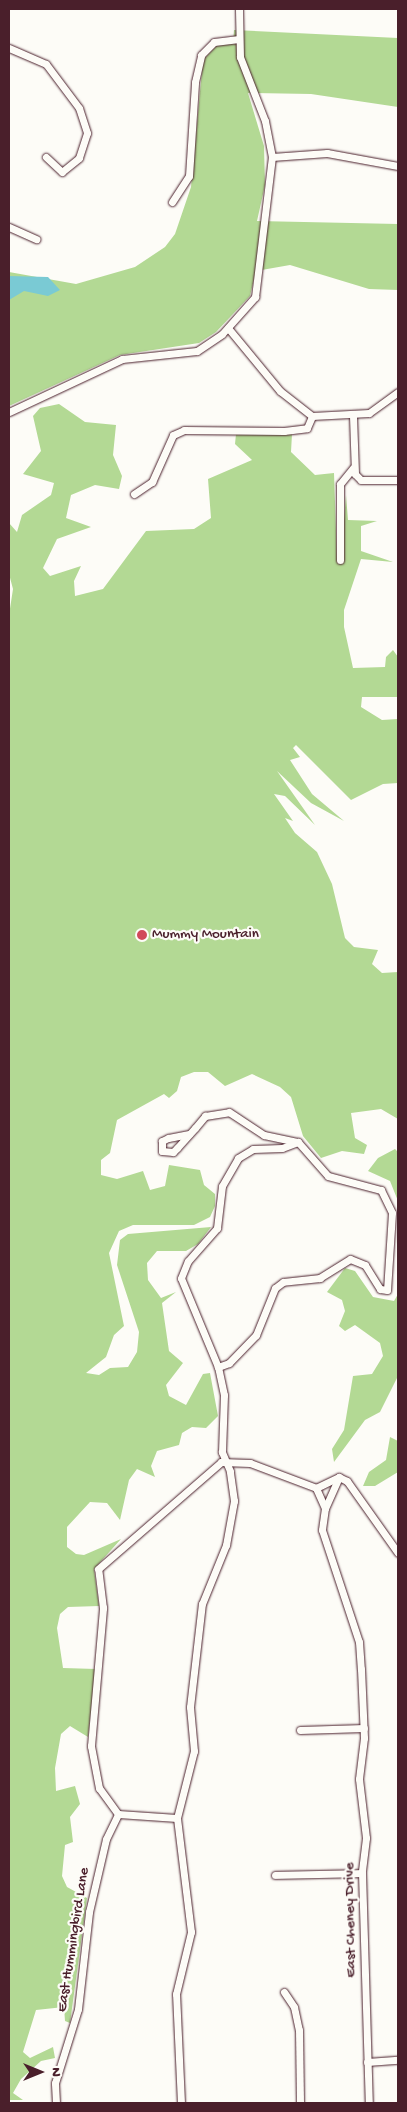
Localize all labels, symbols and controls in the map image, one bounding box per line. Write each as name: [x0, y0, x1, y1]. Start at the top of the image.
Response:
place label: Mummy Mountain: [152, 926, 259, 944]
marker: Mummy Mountain: [136, 929, 148, 941]
street label: East Cheney Drive: [341, 1862, 361, 1978]
street label: East Hummingbird Lane: [54, 1866, 94, 2014]
north arrow: [15, 2047, 65, 2097]
text: N: [47, 2067, 64, 2077]

